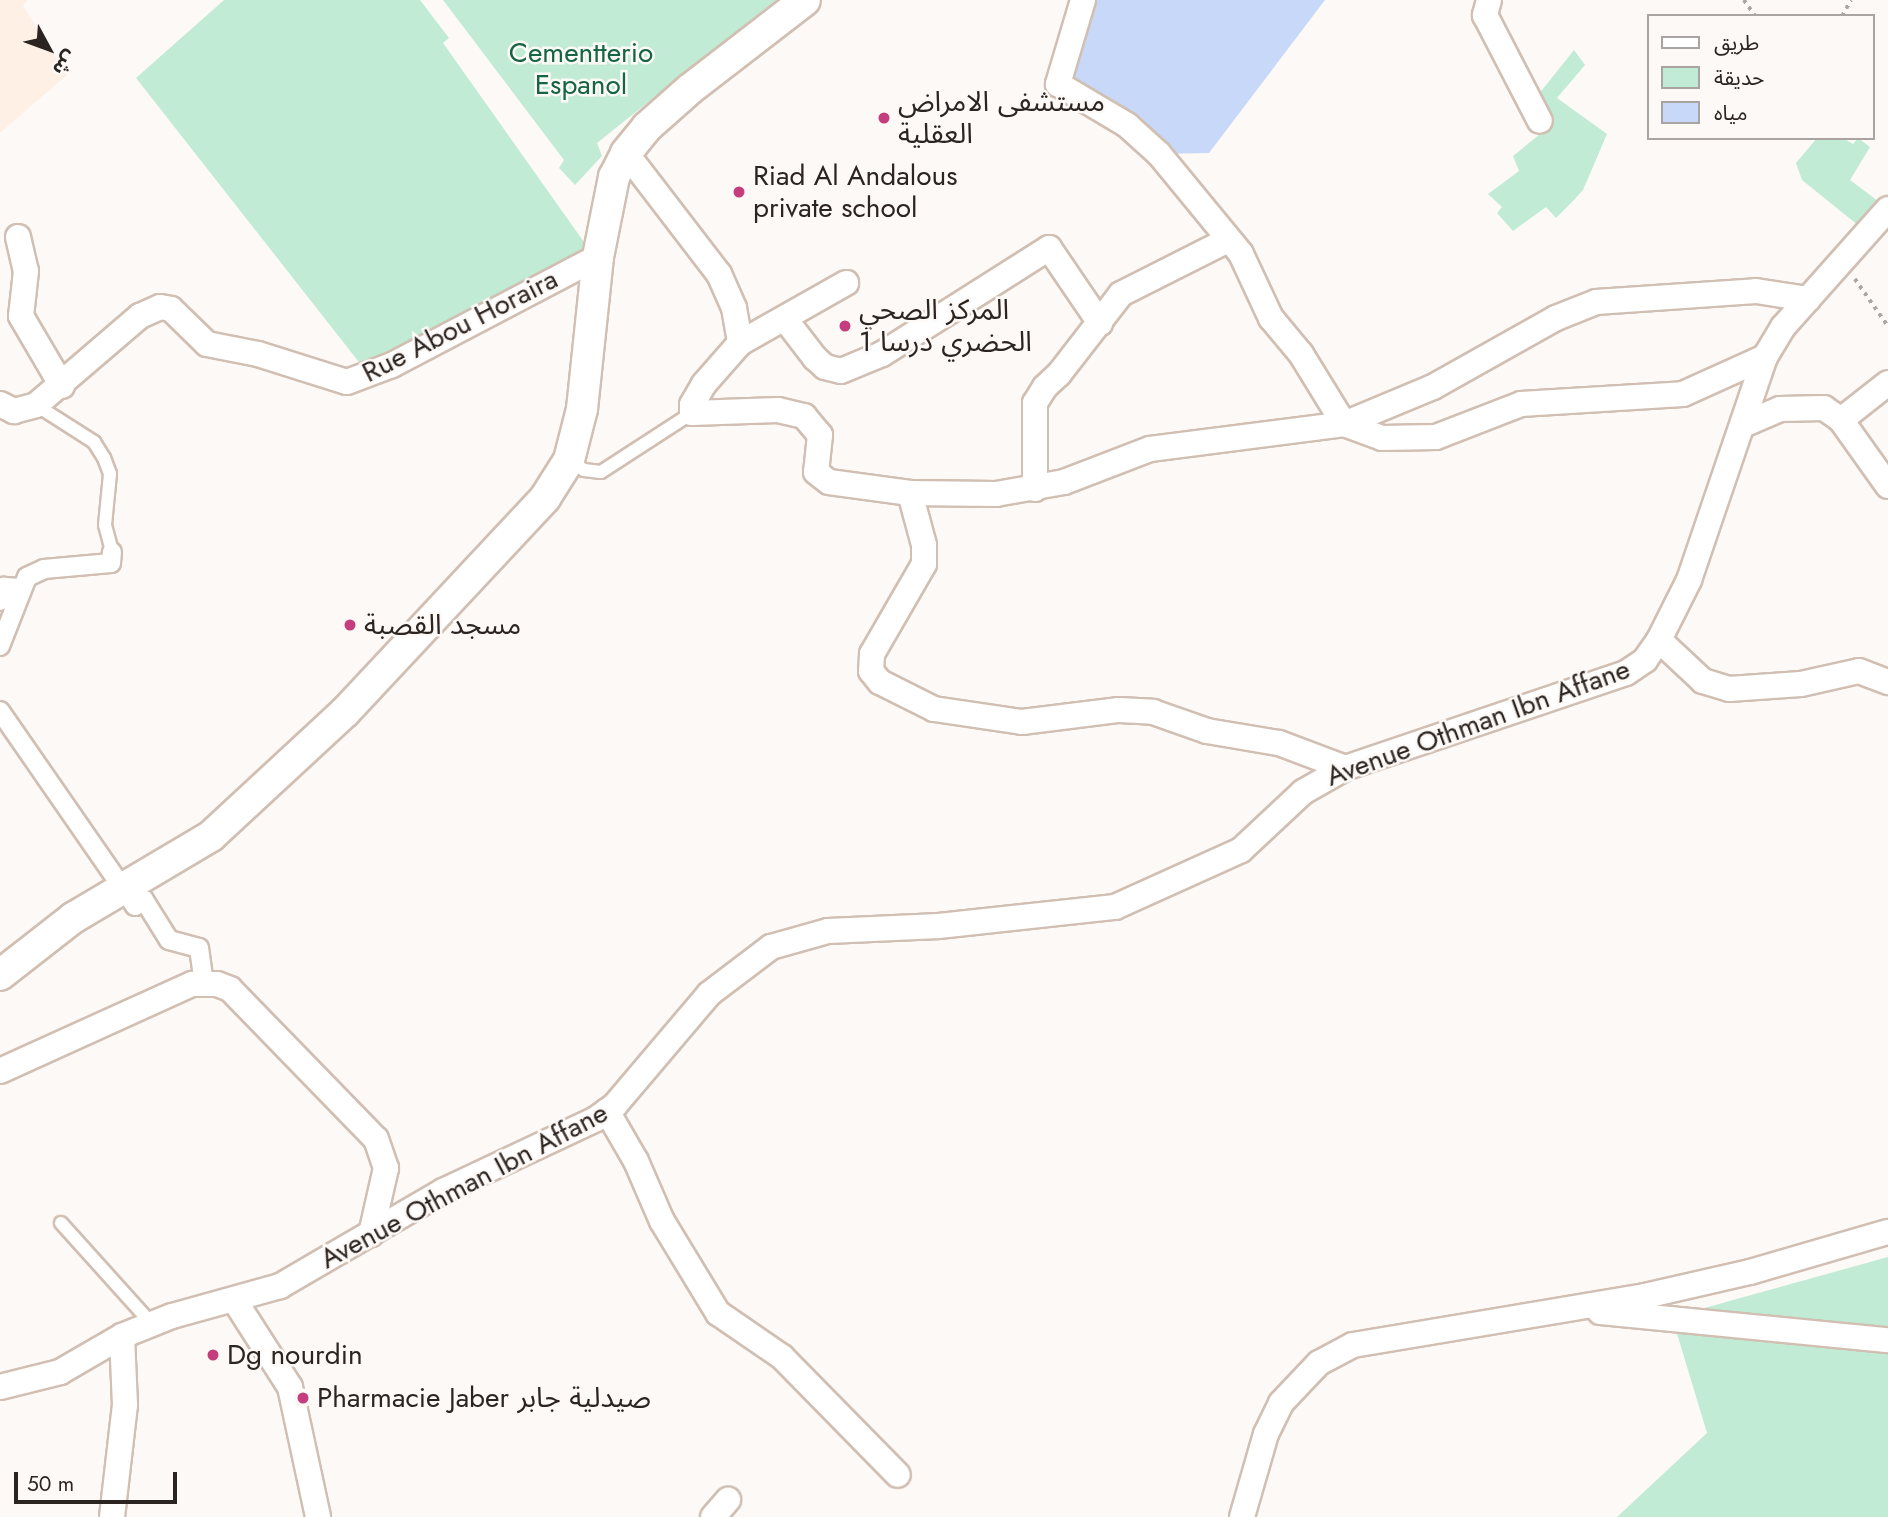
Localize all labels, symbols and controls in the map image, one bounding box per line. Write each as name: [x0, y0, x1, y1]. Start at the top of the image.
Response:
north arrow: [14, 14, 84, 84]
legend: [1646, 14, 1874, 140]
text: طريق: [1714, 28, 1759, 58]
park label: Cementterio Espanol: [509, 36, 653, 102]
text: ش: [46, 44, 84, 82]
text: حديقة: [1714, 63, 1764, 93]
place label: مستشفى الامراض العقلية: [898, 85, 1105, 151]
text: مياه: [1714, 98, 1747, 128]
marker: مستشفى الامراض العقلية: [876, 110, 892, 126]
place label: Riad Al Andalous private school: [753, 159, 957, 225]
marker: Riad Al Andalous private school: [731, 184, 747, 200]
street label: Rue Abou Horaira: [357, 262, 563, 390]
place label: المركز الصحي الحضري درسا 1: [859, 293, 1032, 359]
marker: المركز الصحي الحضري درسا 1: [837, 318, 853, 334]
place label: مسجد القصبة: [364, 608, 521, 642]
marker: مسجد القصبة: [342, 617, 358, 633]
street label: Avenue Othman Ibn Affane: [1322, 652, 1634, 794]
street label: Avenue Othman Ibn Affane: [315, 1096, 613, 1276]
place label: Dg nourdin: [227, 1338, 363, 1372]
marker: Dg nourdin: [205, 1347, 221, 1363]
place label: Pharmacie Jaber صيدلية جابر: [317, 1381, 651, 1415]
marker: Pharmacie Jaber صيدلية جابر: [295, 1390, 311, 1406]
scale bar: [18, 1458, 180, 1502]
text: 50 m: [27, 1469, 74, 1499]

